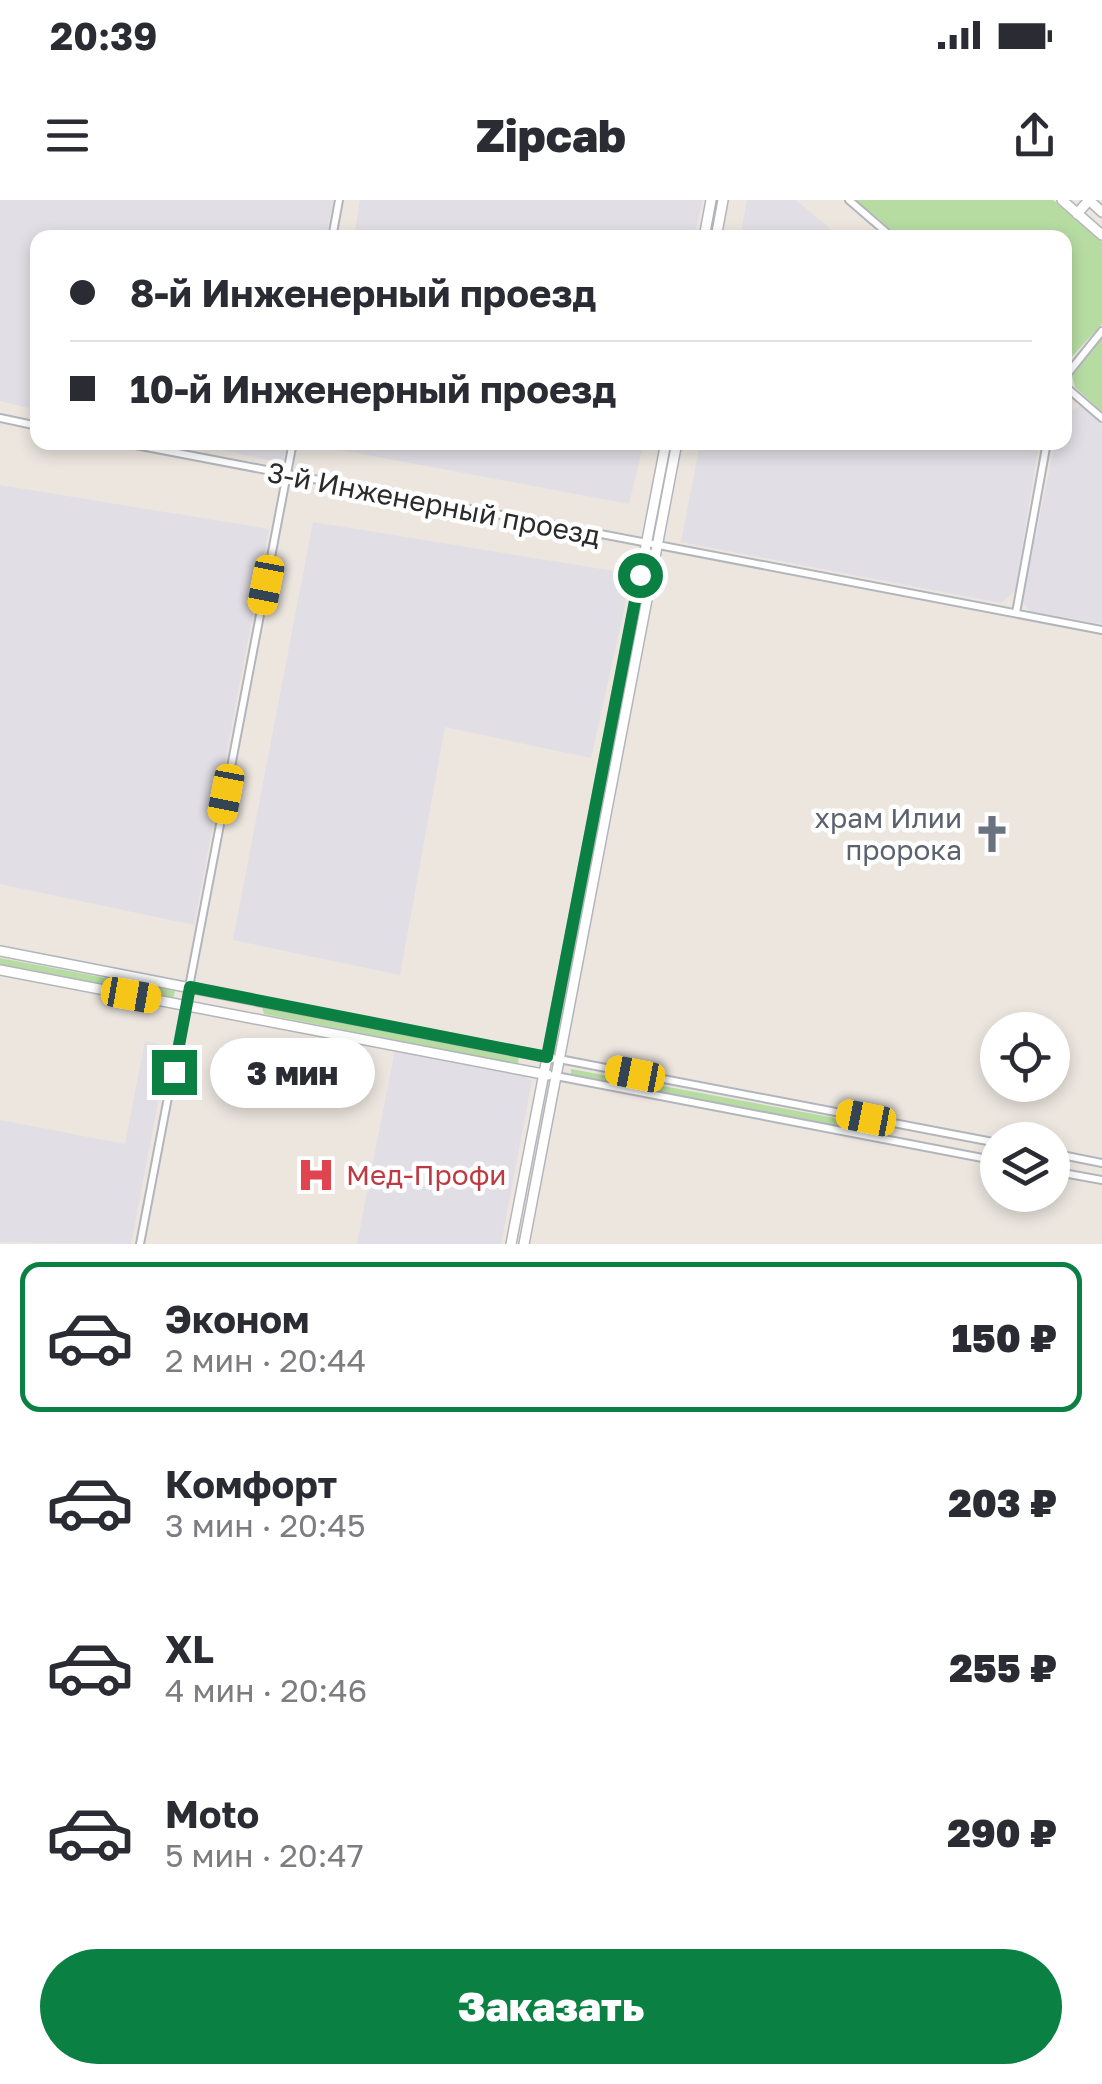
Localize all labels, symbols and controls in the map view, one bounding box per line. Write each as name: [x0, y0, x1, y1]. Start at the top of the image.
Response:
text: 20:39: [50, 13, 157, 58]
icon: menu: [40, 108, 95, 163]
text: Zipcab: [476, 108, 626, 162]
icon: share: [1007, 108, 1062, 163]
text: 8-й Инженерный проезд: [130, 270, 596, 315]
text: 10-й Инженерный проезд: [130, 366, 616, 411]
street label: 3-й Инженерный проезд: [265, 455, 603, 552]
car: [246, 553, 286, 617]
route start: [618, 553, 663, 598]
car: [206, 762, 246, 826]
place label: храм Илии пророка: [815, 801, 962, 866]
church icon: храм Илии пророка: [971, 813, 1013, 855]
car: [99, 975, 163, 1015]
map controls: [980, 1012, 1070, 1212]
button: locate: [980, 1012, 1070, 1102]
callout: 3 мин: [209, 1037, 374, 1107]
route end: [152, 1050, 197, 1095]
text: 3 мин: [247, 1054, 338, 1092]
car: [603, 1054, 667, 1094]
car: [834, 1098, 898, 1138]
button: layers: [980, 1122, 1070, 1212]
hospital icon: Мед-Профи: [295, 1154, 337, 1196]
place label: Мед-Профи: [346, 1158, 506, 1191]
icon: car: [45, 1292, 135, 1382]
text: Эконом: [165, 1296, 309, 1341]
text: 150 ₽: [952, 1315, 1057, 1360]
text: 2 мин · 20:44: [165, 1341, 366, 1379]
icon: car: [45, 1457, 135, 1547]
text: Комфорт: [165, 1461, 337, 1506]
text: 203 ₽: [948, 1480, 1057, 1525]
text: 3 мин · 20:45: [165, 1506, 365, 1544]
icon: car: [45, 1622, 135, 1712]
text: XL: [165, 1626, 214, 1671]
text: 255 ₽: [949, 1645, 1057, 1690]
text: 4 мин · 20:46: [165, 1671, 367, 1709]
icon: car: [45, 1787, 135, 1877]
text: Moto: [165, 1791, 259, 1836]
text: 290 ₽: [947, 1810, 1057, 1855]
text: 5 мин · 20:47: [165, 1836, 364, 1874]
button: Заказать: [40, 1949, 1062, 2064]

